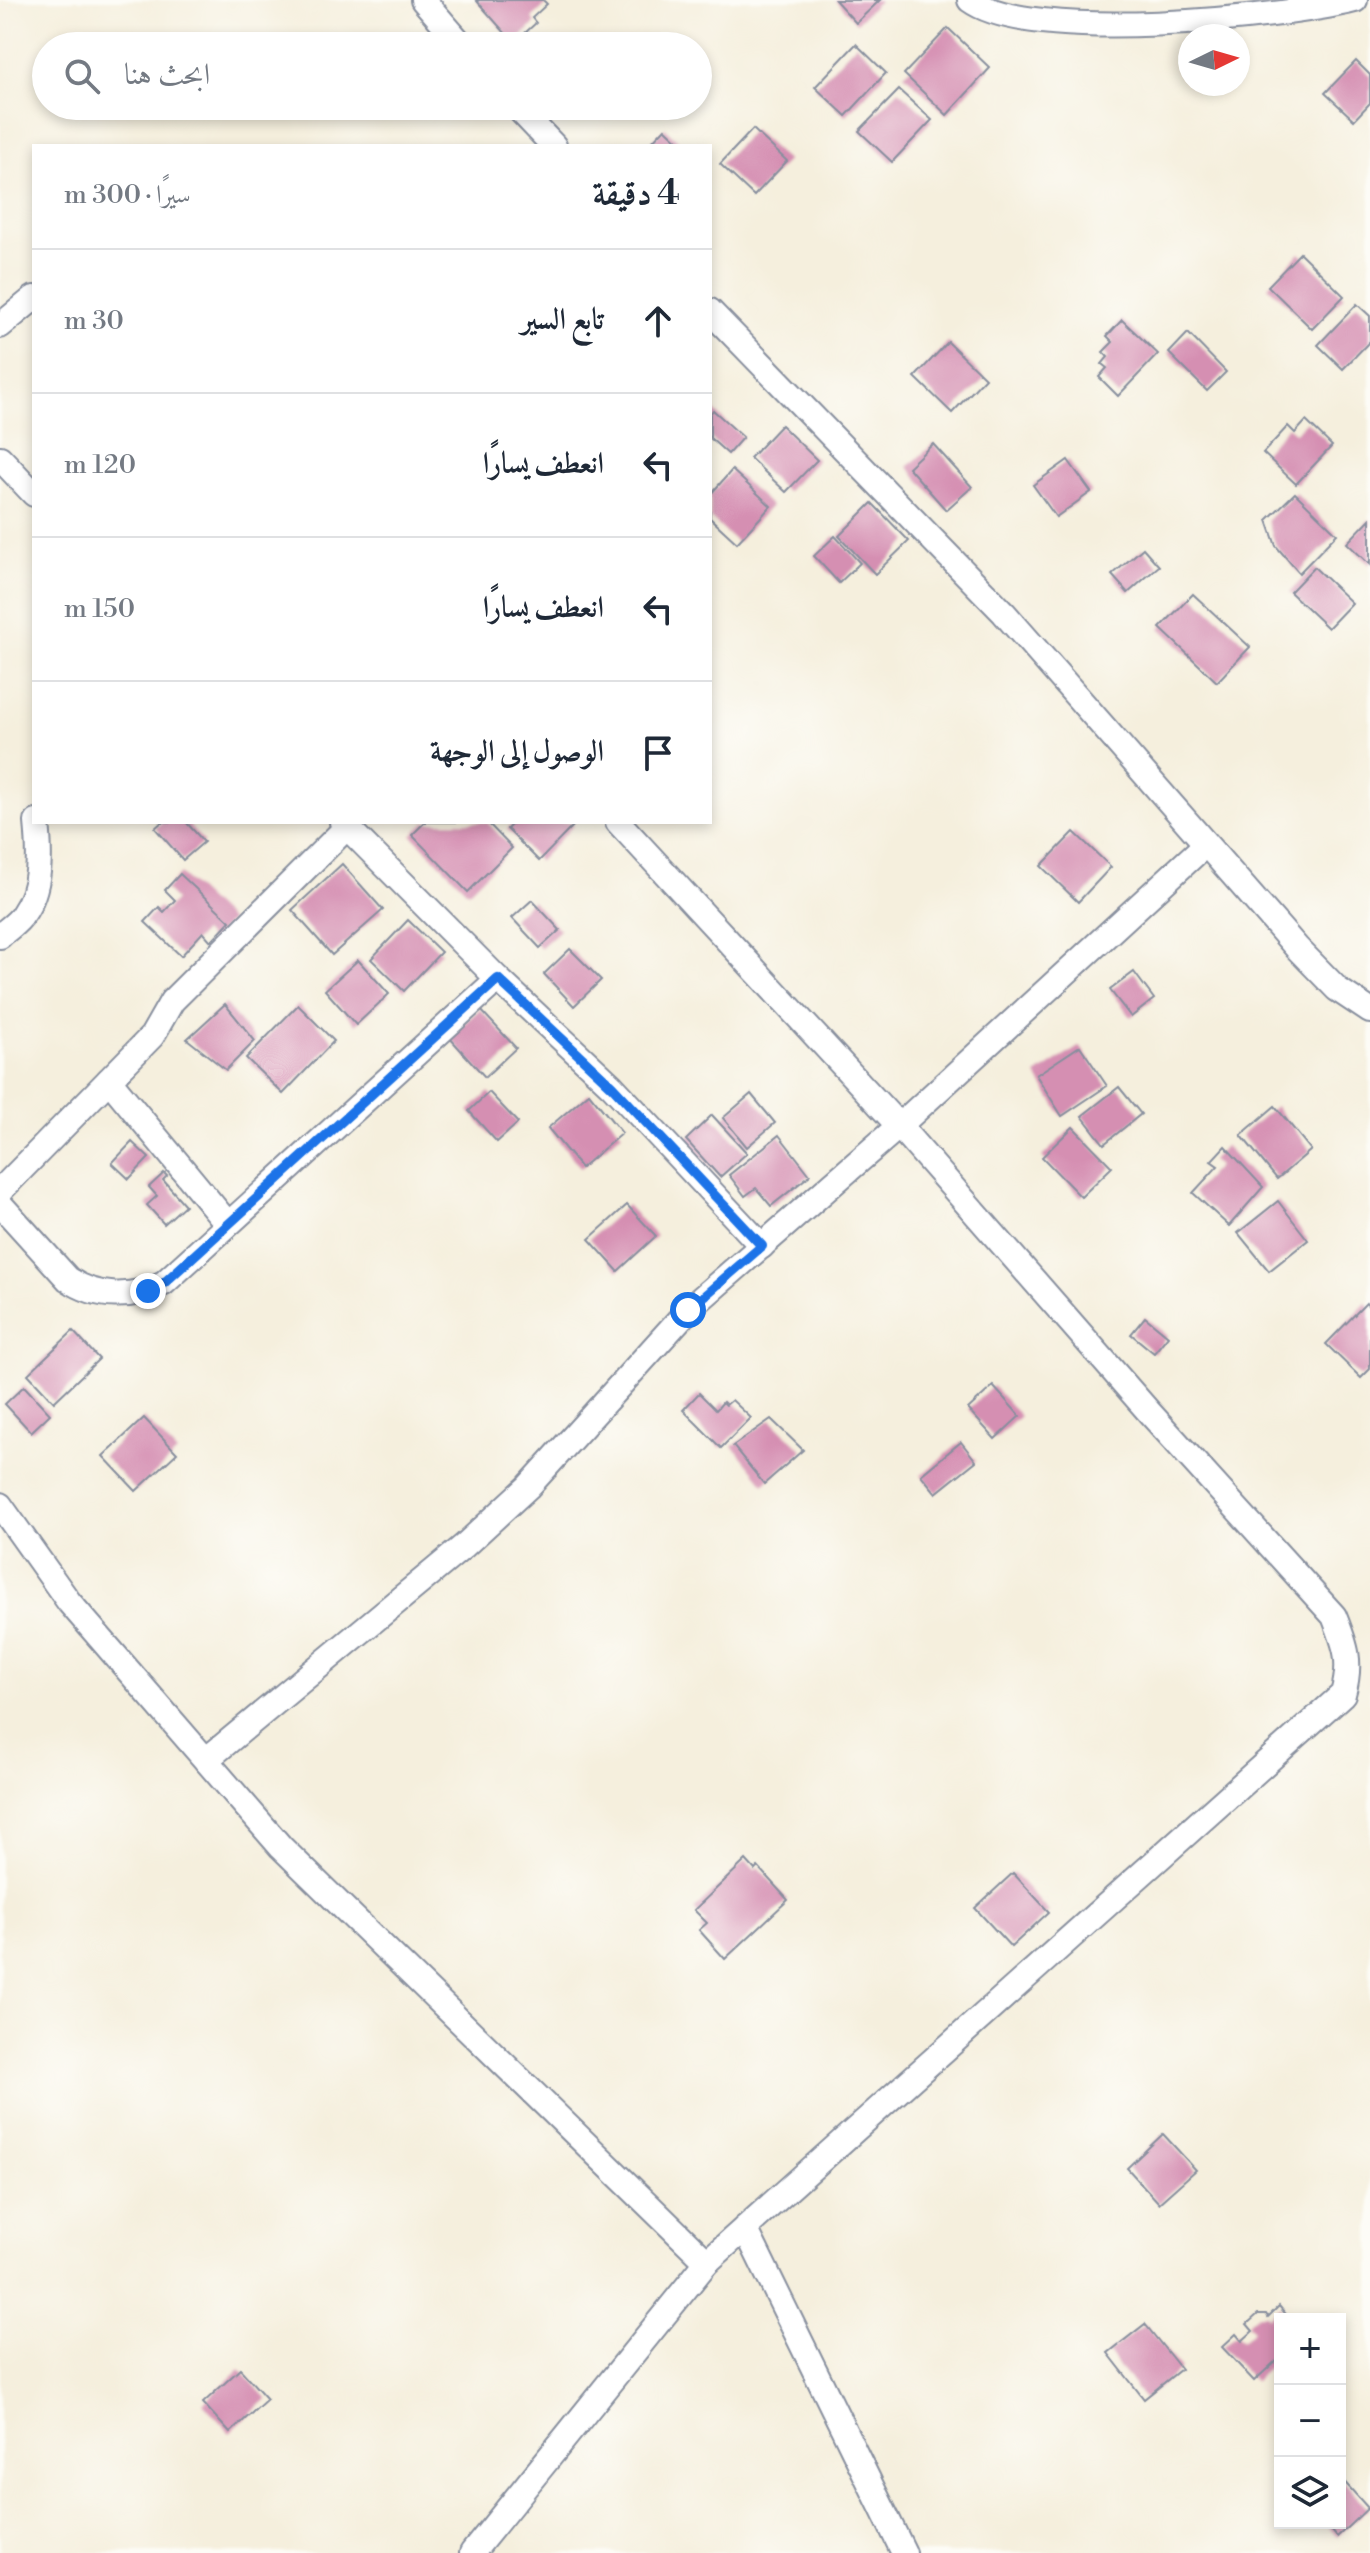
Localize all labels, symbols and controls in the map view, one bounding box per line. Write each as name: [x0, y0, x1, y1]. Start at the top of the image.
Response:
north arrow: [1178, 24, 1250, 96]
search box: [32, 32, 712, 120]
icon: search: [60, 54, 104, 98]
text: ابحث هنا: [124, 56, 210, 94]
text: 4 دقيقة: [592, 173, 680, 215]
text: سيرًا · 300 m: [64, 179, 191, 211]
icon: ahead: [636, 299, 680, 343]
text: تابع السير: [521, 301, 604, 339]
text: 30 m: [64, 305, 124, 337]
icon: left: [636, 443, 680, 487]
text: انعطف يسارًا: [483, 445, 604, 483]
text: 120 m: [64, 449, 136, 481]
icon: left: [636, 587, 680, 631]
text: انعطف يسارًا: [483, 589, 604, 627]
text: 150 m: [64, 593, 135, 625]
icon: arrive: [636, 731, 680, 775]
text: الوصول إلى الوجهة: [430, 733, 604, 771]
route end: [130, 1273, 166, 1309]
route start: [670, 1292, 706, 1328]
map controls: [1274, 2313, 1346, 2529]
button: +: [1274, 2313, 1346, 2385]
button: −: [1274, 2385, 1346, 2457]
button: layers: [1274, 2457, 1346, 2529]

